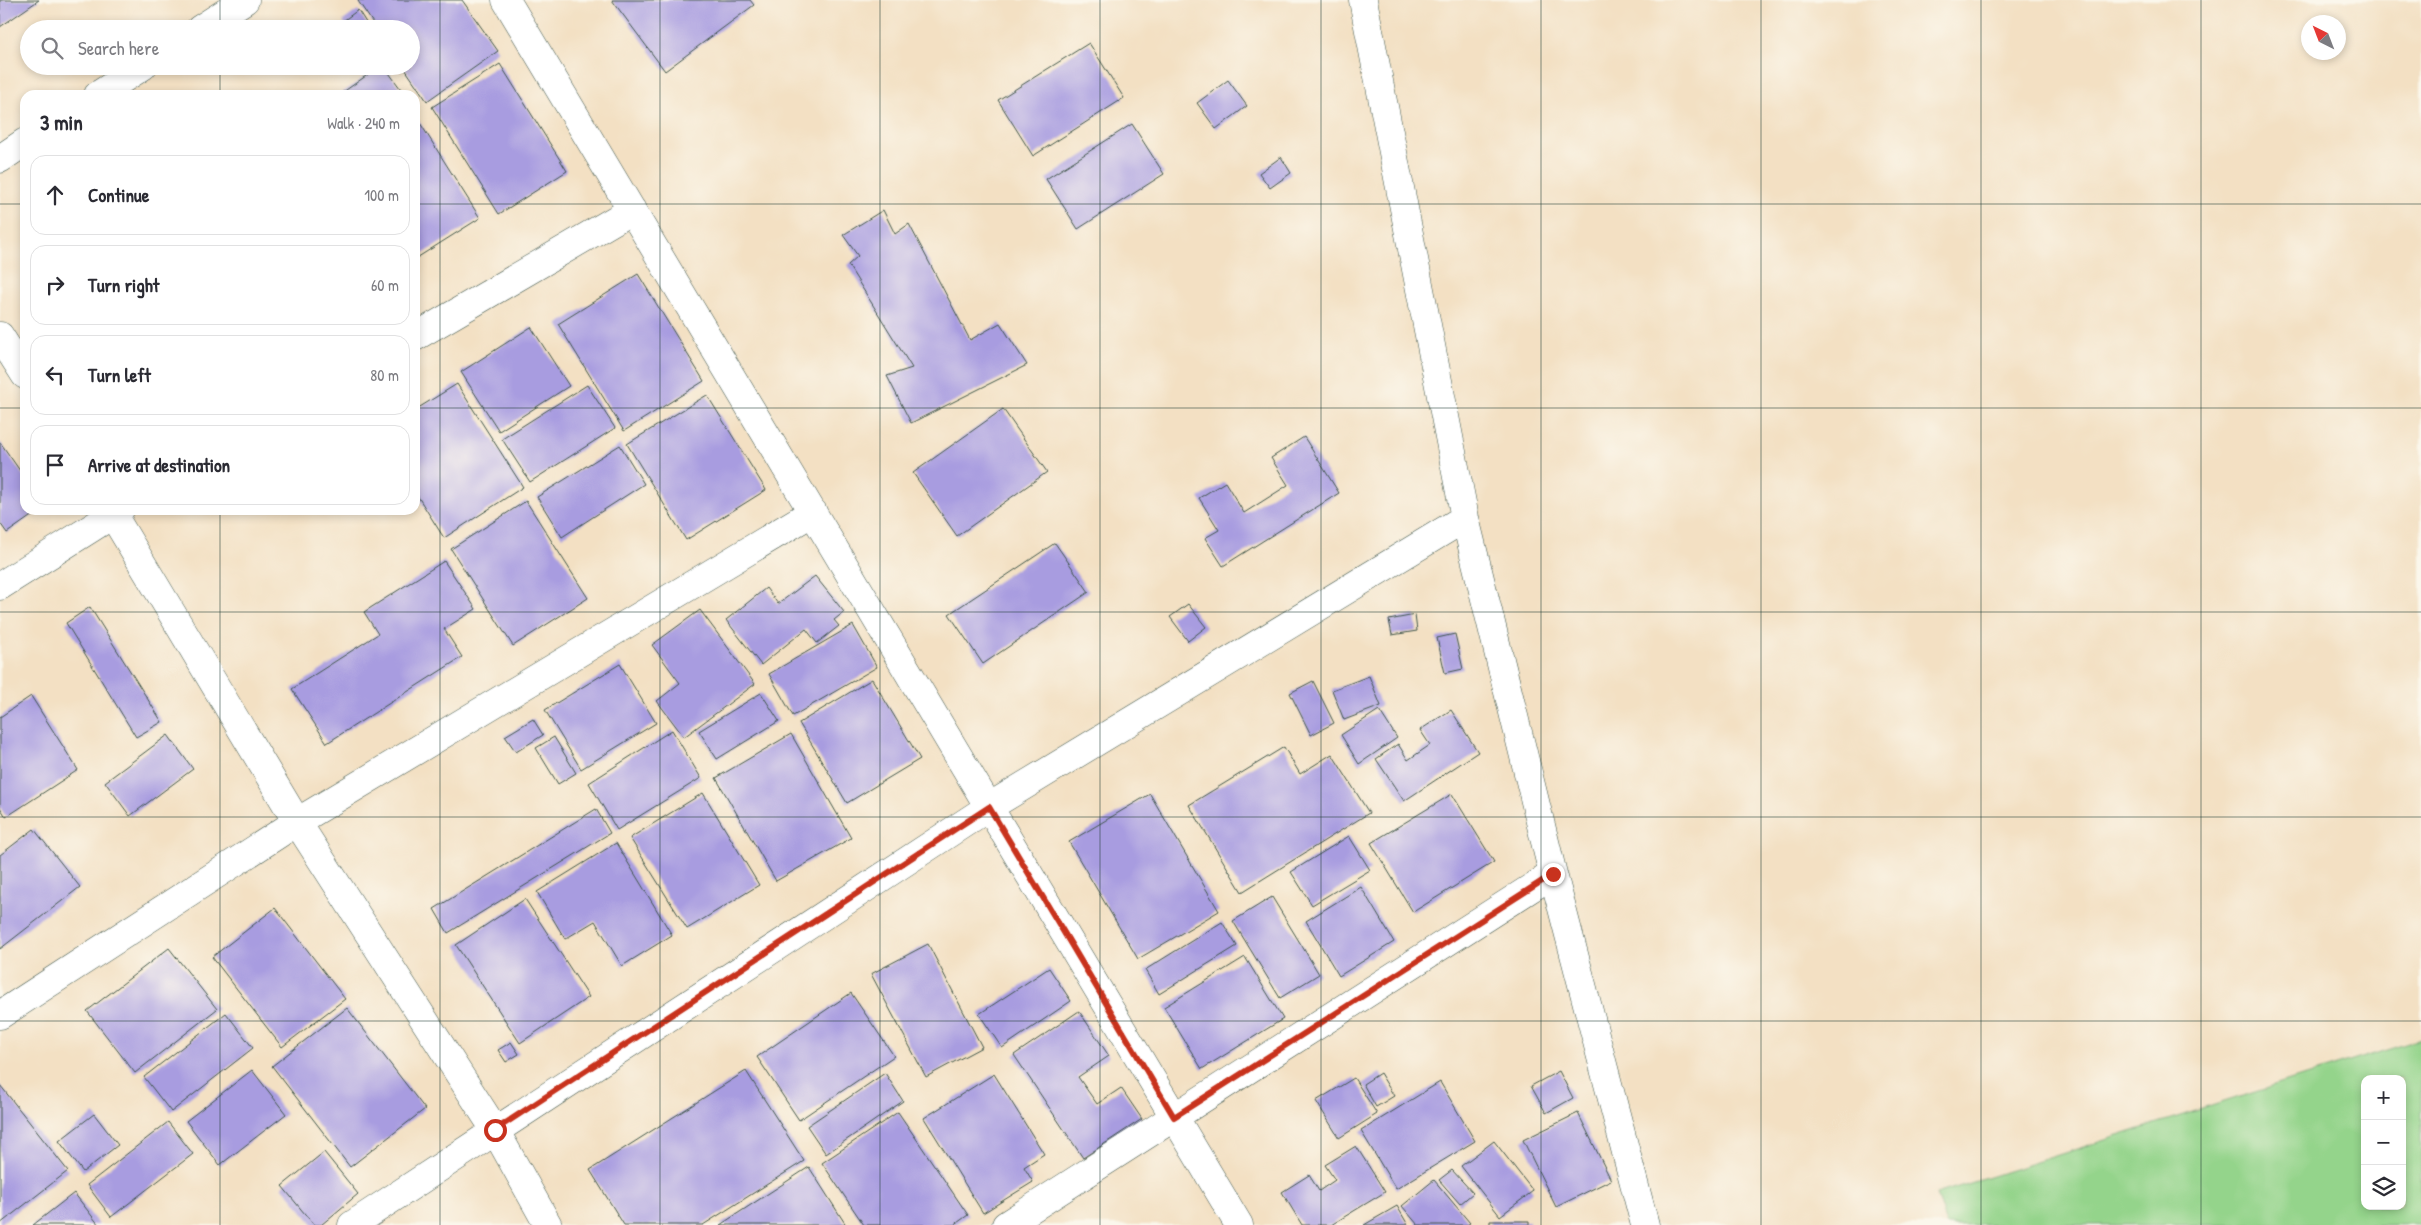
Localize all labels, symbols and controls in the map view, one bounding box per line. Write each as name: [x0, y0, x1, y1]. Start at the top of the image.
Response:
north arrow: [2301, 15, 2346, 60]
search box: [20, 20, 420, 75]
icon: search: [38, 34, 66, 62]
text: Search here: [78, 35, 159, 61]
text: 3 min: [40, 108, 83, 137]
text: Walk · 240 m: [327, 112, 400, 134]
icon: ahead: [41, 181, 69, 209]
text: Continue: [88, 182, 149, 208]
text: 100 m: [364, 184, 399, 206]
icon: right: [41, 271, 69, 299]
text: Turn right: [88, 272, 159, 298]
text: 60 m: [371, 274, 399, 296]
icon: left: [41, 361, 69, 389]
text: Turn left: [88, 362, 151, 388]
text: 80 m: [370, 364, 399, 386]
icon: arrive: [41, 451, 69, 479]
text: Arrive at destination: [88, 452, 230, 478]
route end: [1542, 863, 1565, 886]
map controls: [2361, 1075, 2406, 1210]
button: +: [2361, 1075, 2406, 1120]
route start: [484, 1119, 507, 1142]
button: −: [2361, 1120, 2406, 1165]
button: layers: [2361, 1165, 2406, 1210]

